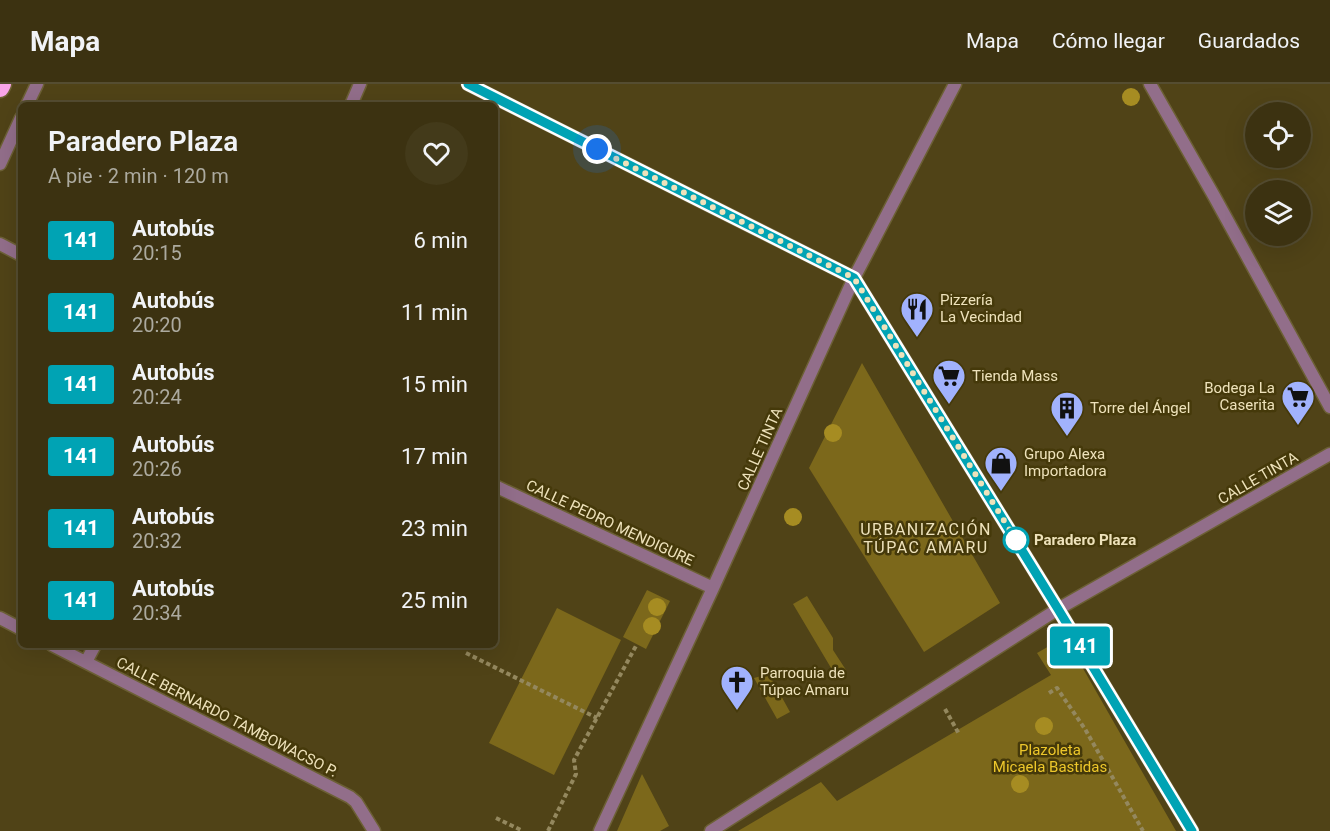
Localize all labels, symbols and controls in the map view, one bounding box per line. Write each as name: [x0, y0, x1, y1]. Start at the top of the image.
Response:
text: Mapa: [30, 25, 100, 58]
text: Mapa: [966, 29, 1019, 53]
text: Cómo llegar: [1052, 29, 1165, 53]
text: Guardados: [1198, 29, 1300, 53]
map controls: [1245, 102, 1311, 246]
button: locate: [1245, 102, 1311, 168]
button: heart: [405, 122, 468, 185]
text: Paradero Plaza: [48, 125, 238, 158]
your location: [582, 134, 612, 164]
text: A pie · 2 min · 120 m: [48, 164, 229, 188]
button: layers: [1245, 180, 1311, 246]
text: Autobús: [132, 216, 215, 241]
text: 141: [63, 228, 99, 252]
text: 6 min: [413, 228, 468, 253]
text: 20:15: [132, 241, 182, 265]
text: Autobús: [132, 288, 215, 313]
restaurant icon: Pizzería La Vecindad: [899, 291, 935, 338]
place label: Pizzería La Vecindad: [940, 291, 1022, 326]
text: 141: [63, 300, 99, 324]
text: 11 min: [401, 300, 468, 325]
text: 20:20: [132, 313, 182, 337]
supermarket icon: Tienda Mass: [931, 358, 967, 405]
text: Autobús: [132, 360, 215, 385]
place label: Tienda Mass: [972, 367, 1058, 385]
text: 141: [63, 372, 99, 396]
text: 15 min: [401, 372, 468, 397]
place label: Bodega La Caserita: [1204, 379, 1275, 414]
supermarket icon: Bodega La Caserita: [1280, 379, 1316, 426]
text: 20:24: [132, 385, 182, 409]
building icon: Torre del Ángel: [1049, 390, 1085, 437]
place label: Torre del Ángel: [1090, 399, 1190, 417]
street label: CALLE TINTA: [734, 404, 786, 493]
text: Autobús: [132, 432, 215, 457]
text: 141: [63, 444, 99, 468]
text: 17 min: [401, 444, 468, 469]
shop icon: Grupo Alexa Importadora: [983, 445, 1019, 492]
place label: Grupo Alexa Importadora: [1024, 445, 1107, 480]
street label: CALLE TINTA: [1215, 448, 1301, 508]
text: 20:26: [132, 457, 182, 481]
street label: CALLE PEDRO MENDIGURE: [523, 476, 697, 570]
text: Autobús: [132, 504, 215, 529]
text: 141: [63, 516, 99, 540]
text: 23 min: [401, 516, 468, 541]
district label: URBANIZACIÓN TÚPAC AMARU: [860, 519, 992, 557]
marker: Paradero Plaza: [1003, 527, 1029, 553]
text: 20:32: [132, 529, 182, 553]
place label: Paradero Plaza: [1034, 531, 1136, 549]
text: Autobús: [132, 576, 215, 601]
text: 141: [63, 588, 99, 612]
text: 25 min: [401, 588, 468, 613]
text: 20:34: [132, 601, 182, 625]
line badge: 141: [1046, 626, 1114, 666]
text: 141: [1062, 634, 1098, 658]
street label: CALLE BERNARDO TAMBOWACSO P.: [113, 653, 341, 781]
church icon: Parroquia de Túpac Amaru: [719, 664, 755, 711]
place label: Parroquia de Túpac Amaru: [760, 664, 849, 699]
park label: Plazoleta Micaela Bastidas: [993, 741, 1107, 776]

